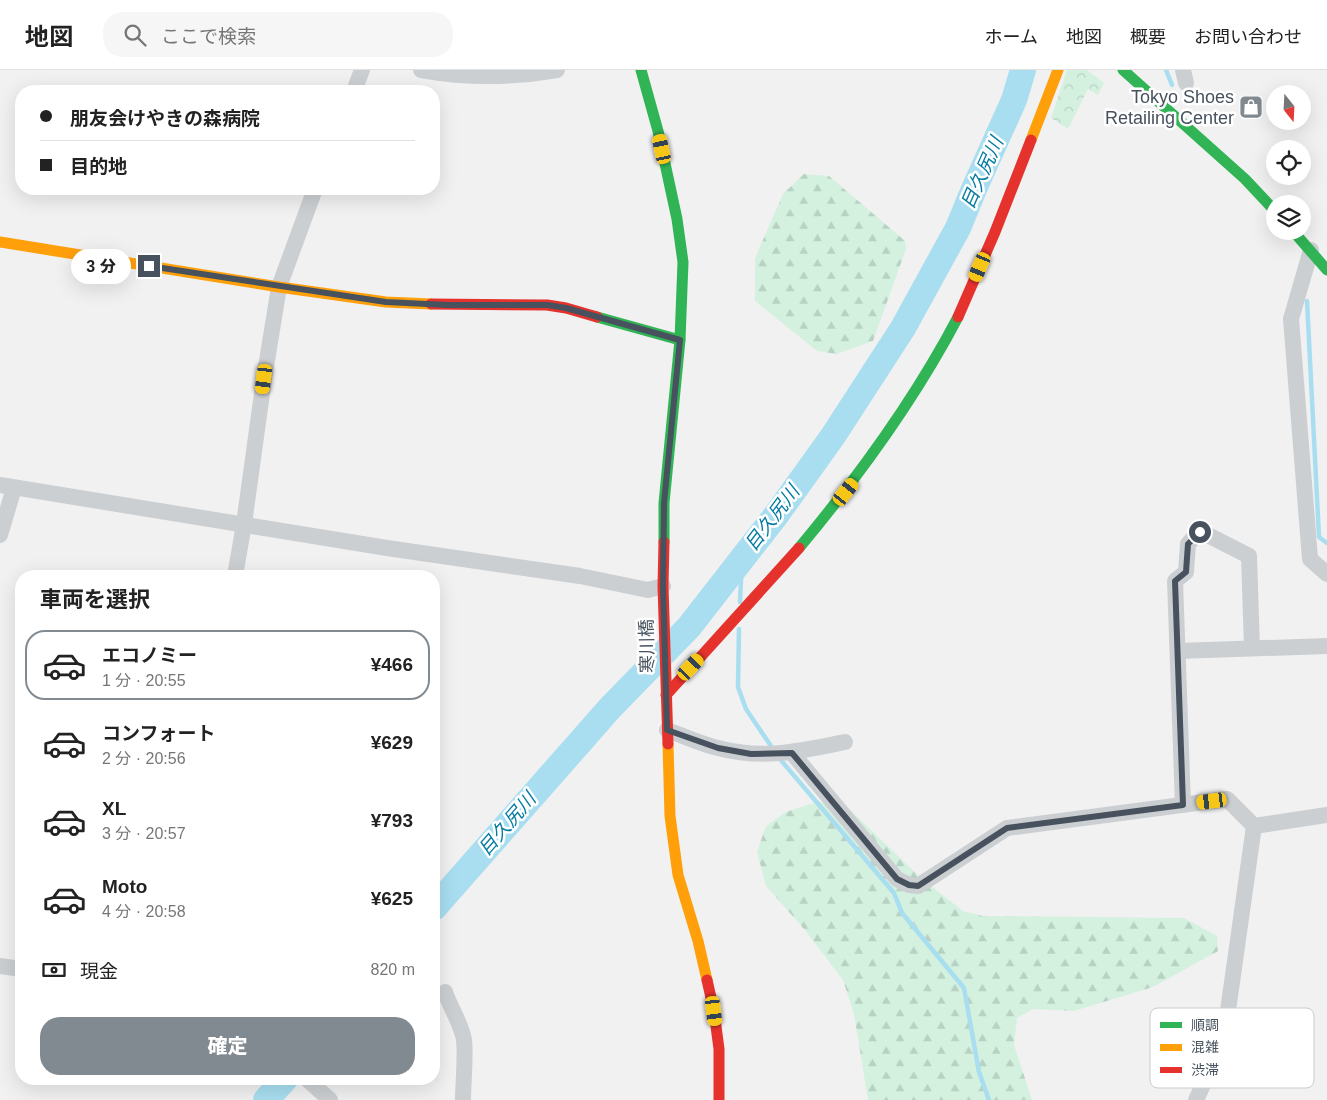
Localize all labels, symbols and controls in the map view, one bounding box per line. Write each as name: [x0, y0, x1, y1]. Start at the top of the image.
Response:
search box: [103, 12, 453, 57]
icon: search: [121, 21, 149, 49]
text: 地図: [25, 23, 73, 50]
text: ここで検索: [161, 26, 256, 47]
text: ホーム: [985, 27, 1038, 47]
text: 地図: [1066, 27, 1102, 47]
text: 概要: [1130, 27, 1166, 47]
text: お問い合わせ: [1194, 27, 1302, 47]
north arrow: [1266, 85, 1311, 130]
map controls: [1266, 85, 1311, 240]
place label: Tokyo Shoes Retailing Center: [1105, 87, 1234, 128]
shop icon: Tokyo Shoes Retailing Center: [1238, 94, 1264, 120]
text: 朋友会けやきの森病院: [70, 108, 260, 129]
water label: 目久尻川: [957, 132, 1008, 212]
car: [651, 133, 672, 165]
button: locate: [1266, 140, 1311, 185]
text: 目的地: [70, 156, 127, 177]
button: layers: [1266, 195, 1311, 240]
callout: 3 分: [72, 248, 132, 284]
car: [967, 250, 992, 284]
route end: [138, 255, 160, 277]
text: 3 分: [86, 258, 116, 275]
car: [254, 363, 273, 395]
car: [830, 476, 861, 508]
water label: 目久尻川: [741, 480, 804, 555]
route start: [1189, 521, 1211, 543]
text: 車両を選択: [40, 587, 150, 612]
street label: 寒川橋: [637, 619, 657, 673]
icon: car: [42, 643, 87, 688]
text: エコノミー: [102, 645, 197, 666]
car: [675, 651, 706, 683]
text: ¥466: [371, 654, 413, 675]
text: 1 分 · 20:55: [102, 672, 186, 689]
icon: car: [42, 721, 87, 766]
text: コンフォート: [102, 723, 215, 744]
text: ¥629: [371, 732, 413, 753]
text: 2 分 · 20:56: [102, 750, 186, 767]
water label: 目久尻川: [474, 787, 541, 860]
car: [1196, 792, 1227, 810]
text: XL: [102, 798, 126, 819]
icon: car: [42, 799, 87, 844]
text: ¥793: [371, 810, 413, 831]
text: 3 分 · 20:57: [102, 825, 186, 842]
text: Moto: [102, 876, 147, 897]
icon: car: [42, 877, 87, 922]
text: ¥625: [371, 888, 413, 909]
text: 4 分 · 20:58: [102, 903, 186, 920]
icon: cash: [40, 956, 68, 984]
text: 現金: [80, 961, 118, 982]
text: 820 m: [371, 961, 415, 978]
car: [704, 995, 723, 1027]
legend: [1150, 1008, 1314, 1088]
button: 確定: [40, 1017, 415, 1075]
text: 順調: [1191, 1017, 1219, 1033]
text: 混雑: [1191, 1039, 1219, 1055]
text: 渋滞: [1191, 1062, 1219, 1078]

